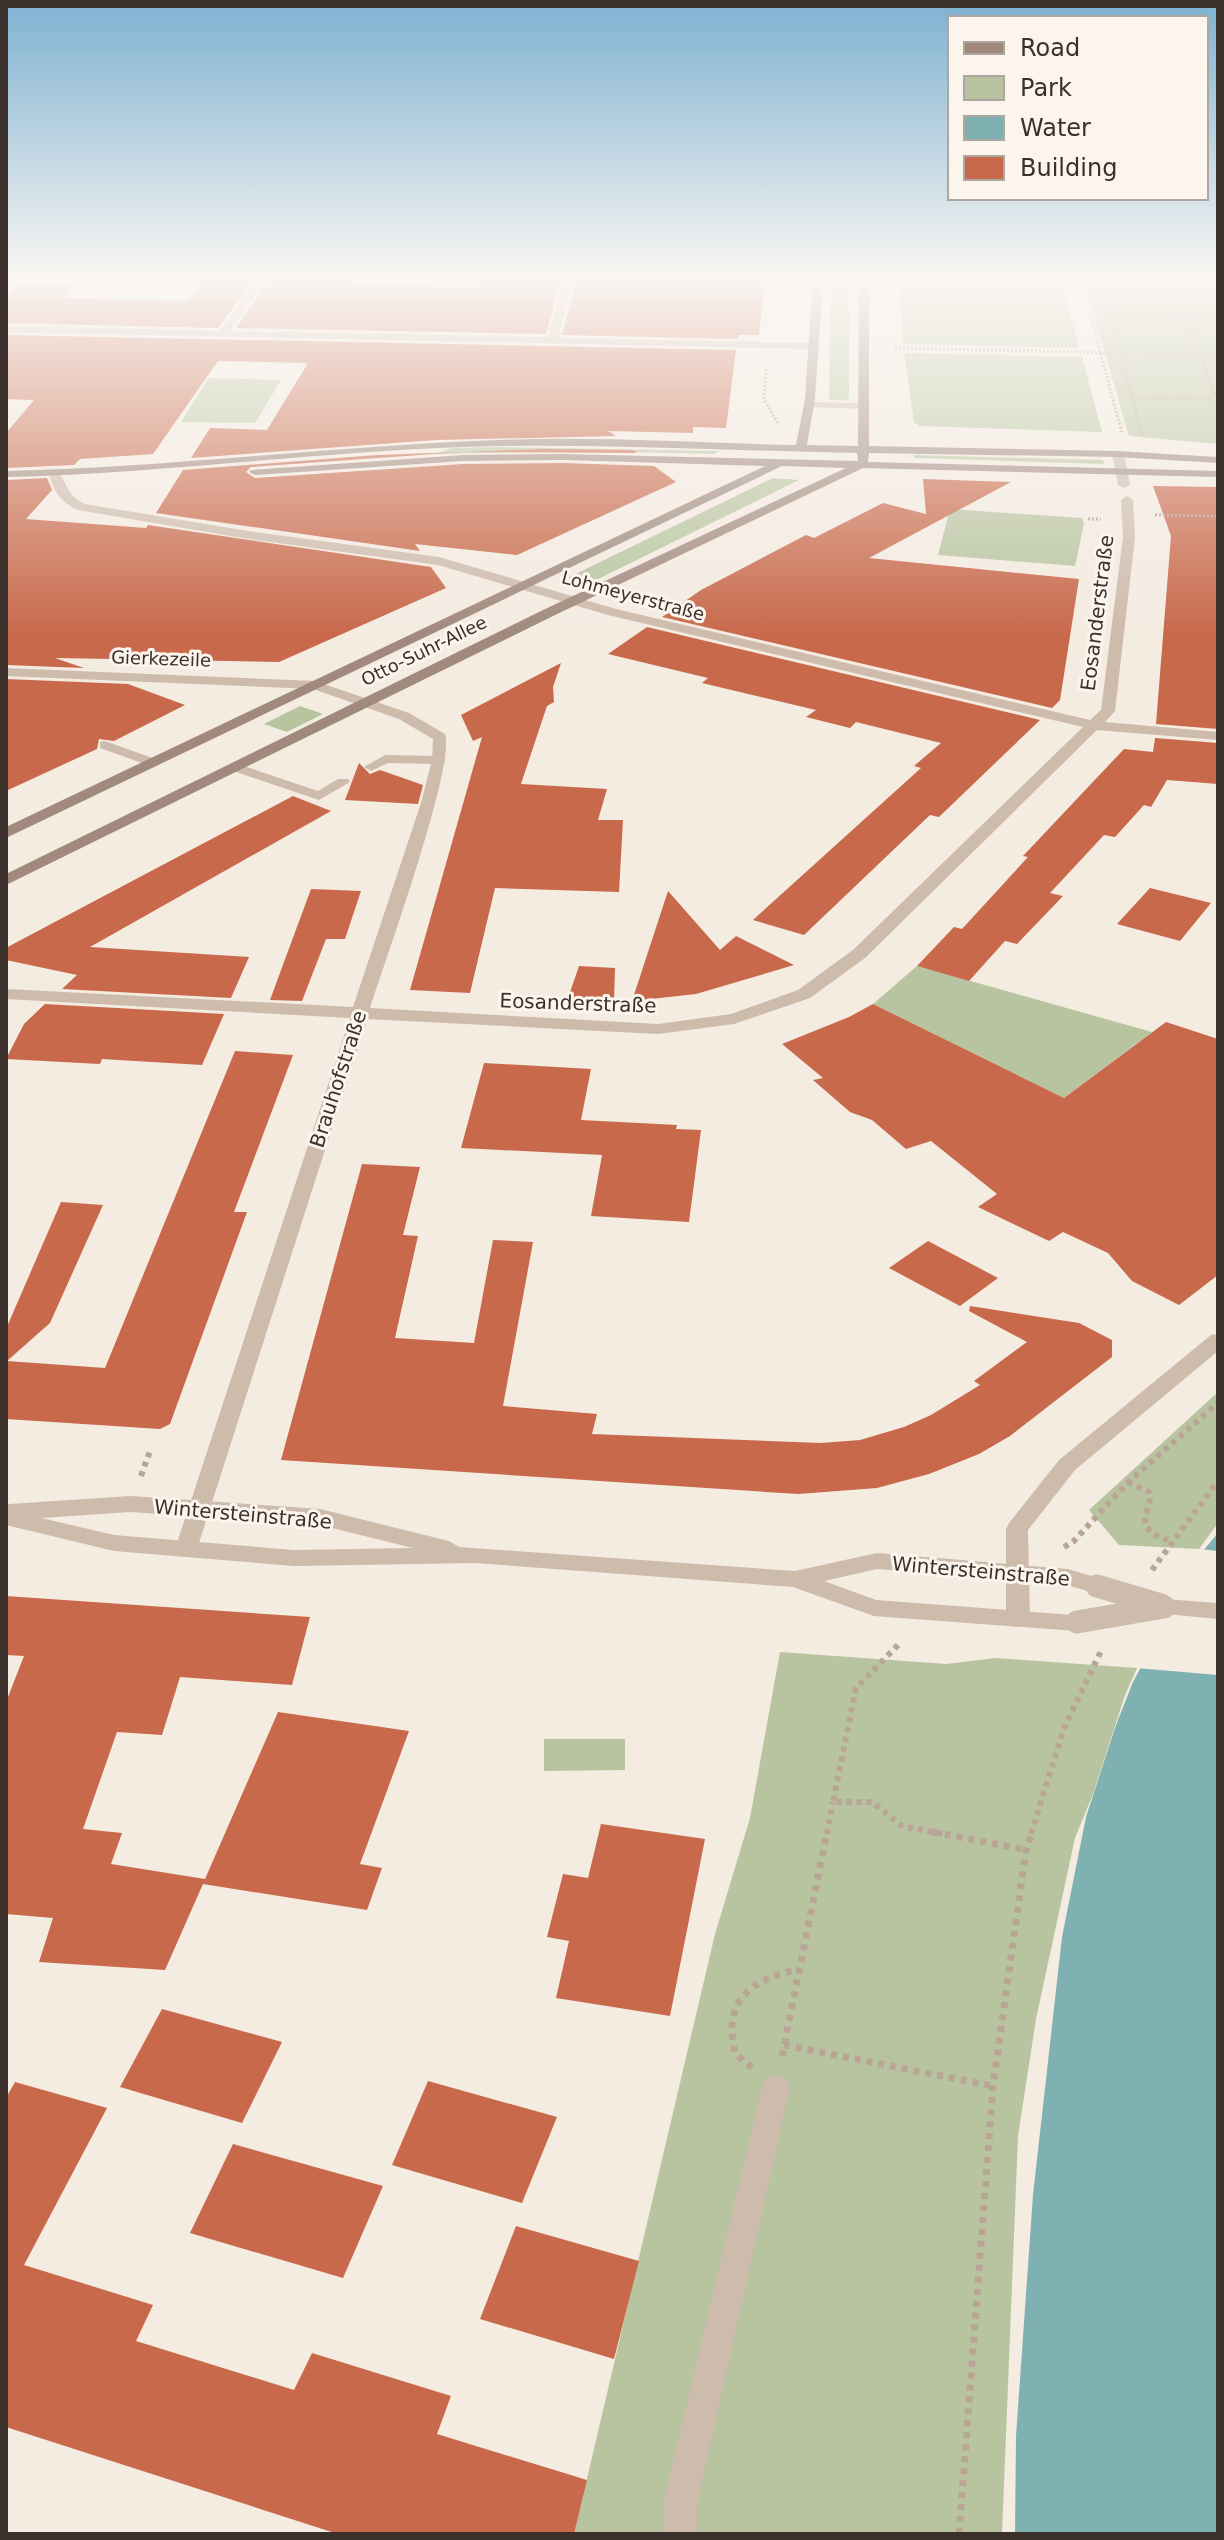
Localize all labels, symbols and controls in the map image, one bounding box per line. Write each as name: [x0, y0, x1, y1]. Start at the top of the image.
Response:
legend: [948, 16, 1208, 200]
text: Road: [1020, 34, 1080, 62]
text: Park: [1020, 74, 1072, 102]
text: Water: [1020, 114, 1091, 142]
text: Building: [1020, 154, 1117, 182]
street label: Eosanderstraße: [1076, 534, 1118, 692]
street label: Lohmeyerstraße: [559, 566, 707, 625]
street label: Otto-Suhr-Allee: [358, 611, 490, 690]
street label: Gierkezeile: [111, 646, 211, 671]
street label: Eosanderstraße: [499, 988, 657, 1018]
street label: Brauhofstraße: [305, 1008, 371, 1150]
street label: Wintersteinstraße: [153, 1494, 333, 1534]
street label: Wintersteinstraße: [891, 1551, 1071, 1591]

